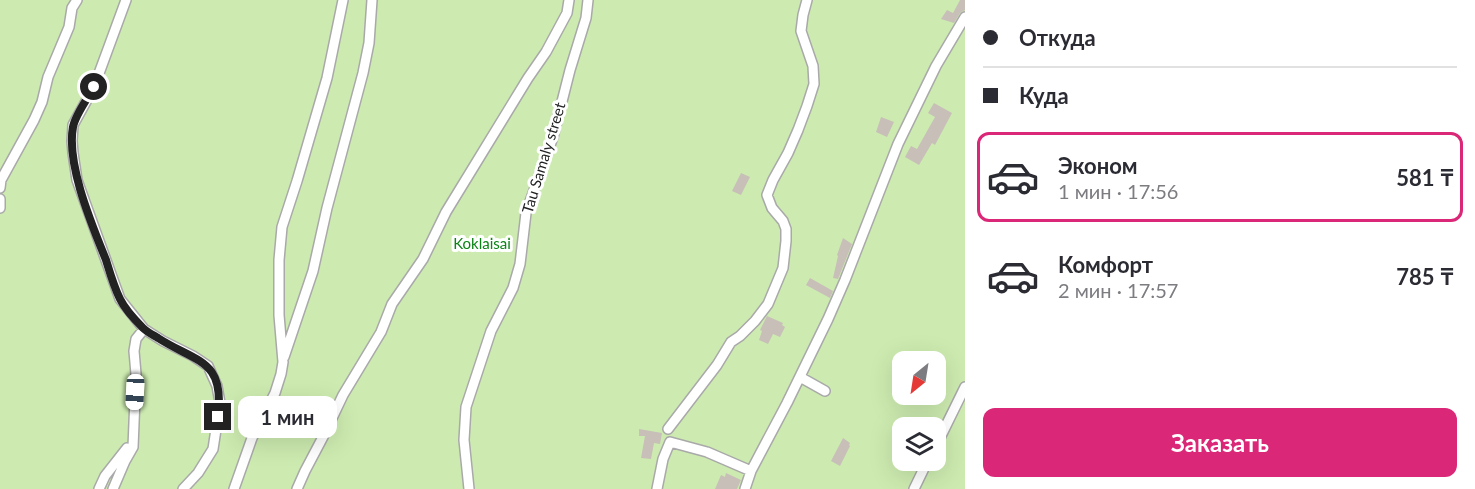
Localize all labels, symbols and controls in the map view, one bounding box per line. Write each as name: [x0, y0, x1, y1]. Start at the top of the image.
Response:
text: Откуда: [1019, 24, 1096, 51]
route start: [80, 73, 107, 100]
text: Куда: [1019, 82, 1069, 109]
street label: Tau Samaly street: [518, 99, 569, 215]
icon: car: [986, 150, 1040, 204]
text: Эконом: [1058, 152, 1138, 179]
text: 581 ₸: [1396, 164, 1454, 191]
text: 1 мин · 17:56: [1058, 179, 1178, 203]
park label: Koklaisai: [453, 234, 511, 252]
icon: car: [986, 249, 1040, 303]
text: Комфорт: [1058, 251, 1153, 278]
text: 785 ₸: [1396, 263, 1454, 290]
text: 2 мин · 17:57: [1058, 278, 1178, 302]
north arrow: [892, 351, 946, 405]
map controls: [892, 351, 946, 471]
car: [125, 374, 145, 410]
callout: 1 мин: [239, 396, 338, 438]
route end: [204, 403, 231, 430]
text: 1 мин: [261, 405, 314, 429]
button: Заказать: [983, 408, 1457, 477]
button: layers: [892, 417, 946, 471]

